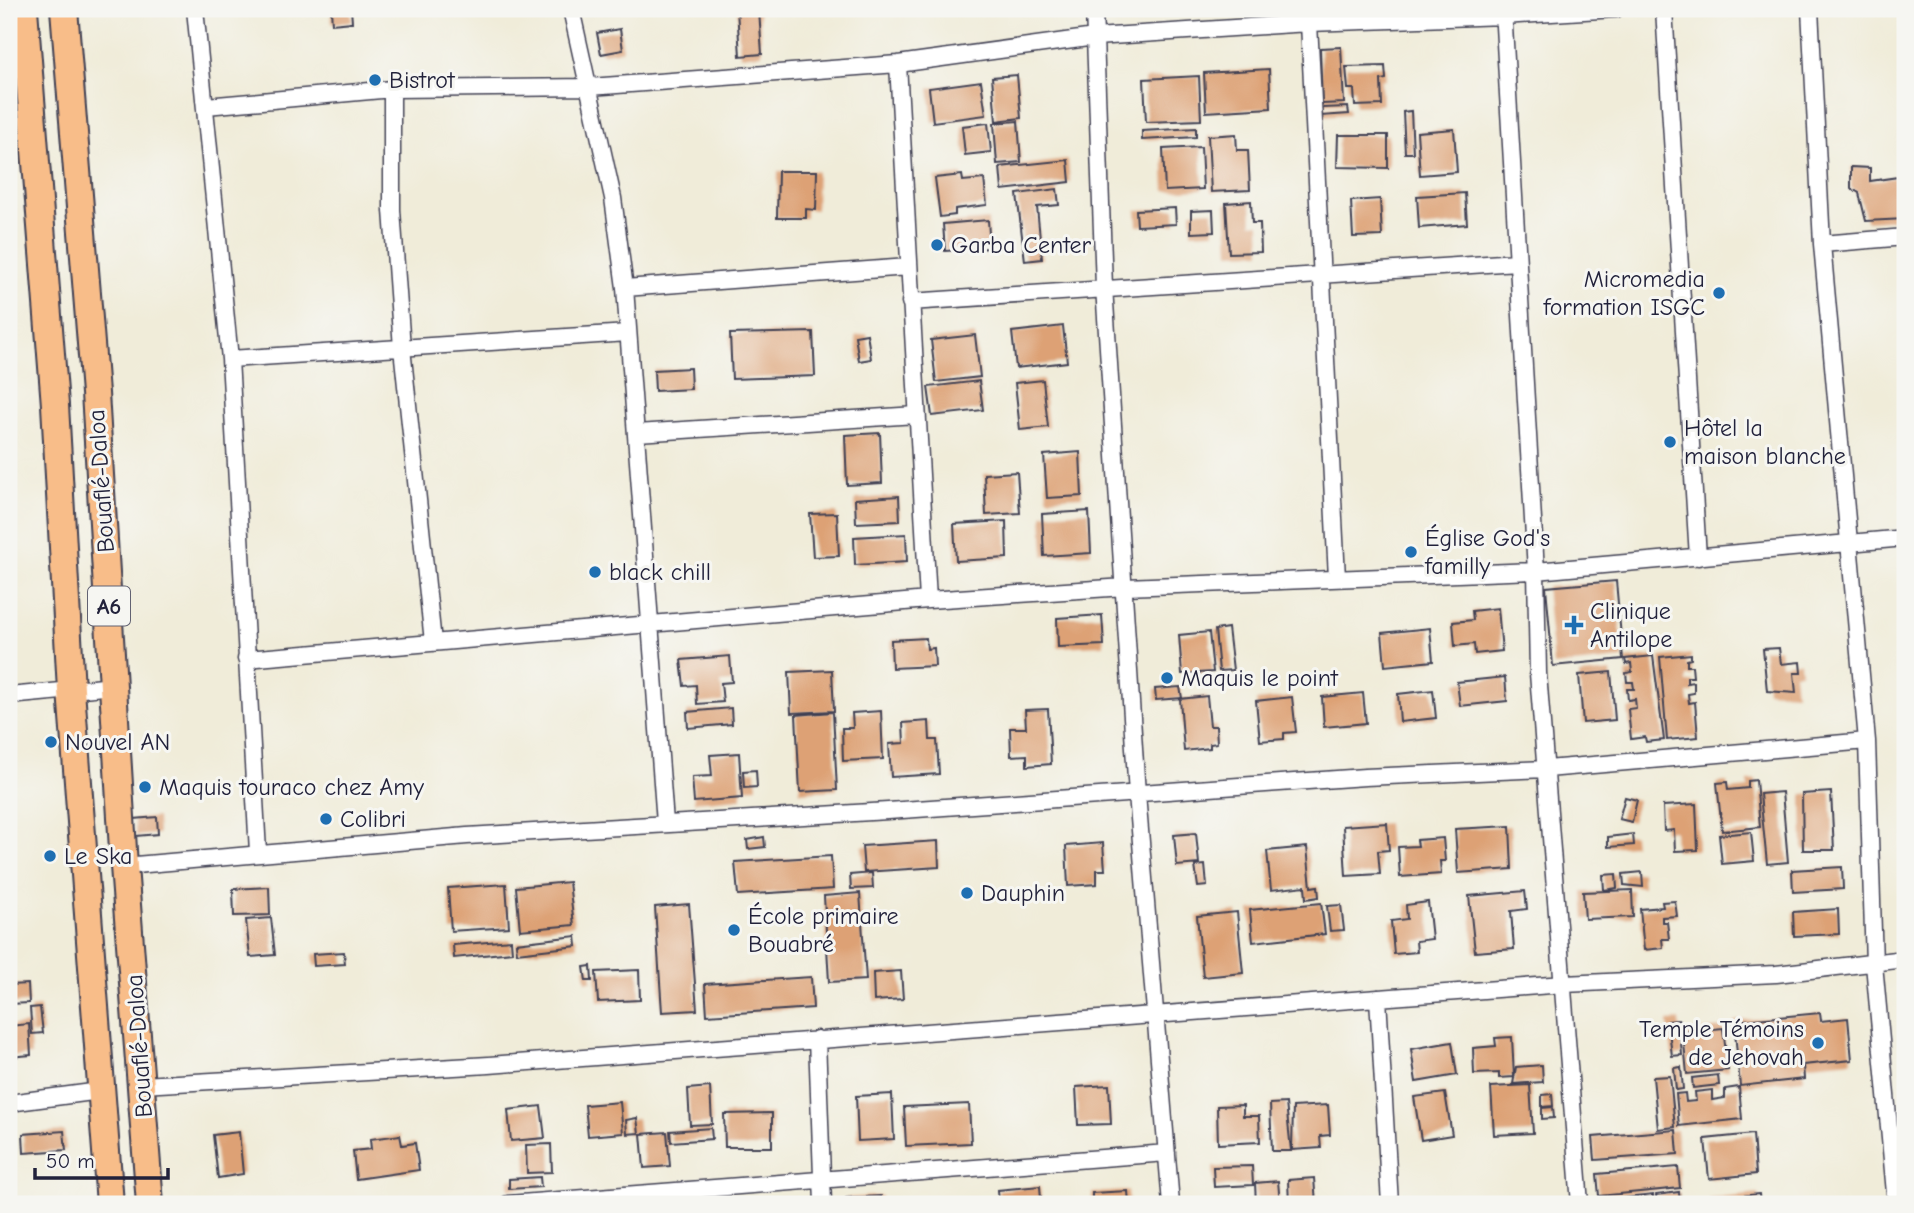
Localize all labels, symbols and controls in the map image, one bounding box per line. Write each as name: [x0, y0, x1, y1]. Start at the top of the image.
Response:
place label: Bistrot: [389, 66, 456, 94]
marker: Bistrot: [367, 72, 383, 88]
place label: Garba Center: [951, 231, 1092, 259]
marker: Garba Center: [929, 237, 945, 253]
place label: Micromedia formation ISGC: [1542, 265, 1705, 321]
marker: Micromedia formation ISGC: [1711, 285, 1727, 301]
street label: Bouaflé-Daloa: [82, 408, 120, 554]
place label: Hôtel la maison blanche: [1684, 414, 1846, 470]
marker: Hôtel la maison blanche: [1662, 434, 1678, 450]
place label: Église God's familly: [1424, 524, 1550, 580]
marker: Église God's familly: [1403, 544, 1419, 560]
place label: black chill: [609, 558, 711, 586]
marker: black chill: [587, 564, 603, 580]
road number: A6: [88, 586, 130, 626]
place label: Clinique Antilope: [1590, 597, 1672, 653]
marker: Clinique Antilope: [1564, 615, 1584, 635]
place label: Maquis le point: [1181, 664, 1339, 692]
marker: Maquis le point: [1159, 670, 1175, 686]
place label: Nouvel AN: [65, 728, 170, 756]
marker: Nouvel AN: [43, 734, 59, 750]
place label: Maquis touraco chez Amy: [159, 773, 424, 801]
marker: Maquis touraco chez Amy: [137, 779, 153, 795]
place label: Colibri: [340, 805, 406, 833]
marker: Colibri: [318, 811, 334, 827]
place label: Le Ska: [64, 842, 132, 870]
marker: Le Ska: [42, 848, 58, 864]
place label: Dauphin: [981, 879, 1065, 907]
marker: Dauphin: [959, 885, 975, 901]
place label: École primaire Bouabré: [748, 902, 899, 958]
marker: École primaire Bouabré: [726, 922, 742, 938]
street label: Bouaflé-Daloa: [120, 973, 158, 1119]
place label: Temple Témoins de Jehovah: [1639, 1015, 1804, 1071]
marker: Temple Témoins de Jehovah: [1810, 1035, 1826, 1051]
scale bar: [35, 1136, 168, 1180]
text: 50 m: [46, 1149, 95, 1173]

